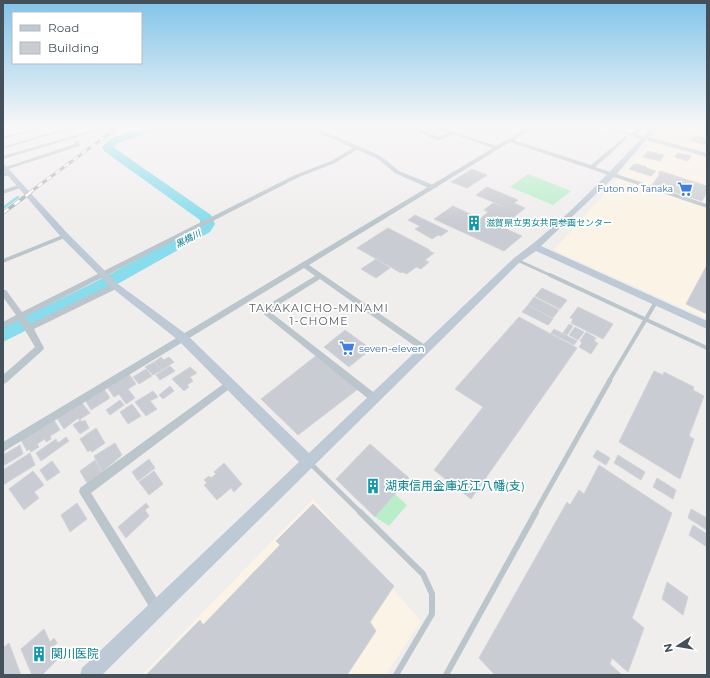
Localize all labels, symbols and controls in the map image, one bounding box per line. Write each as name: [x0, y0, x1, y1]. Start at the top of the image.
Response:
legend: [12, 12, 142, 64]
text: Road: [48, 20, 79, 35]
text: Building: [48, 40, 99, 55]
supermarket icon: Futon no Tanaka: [676, 180, 694, 198]
place label: Futon no Tanaka: [598, 183, 673, 194]
building icon: 滋賀県立男女共同参画センター: [465, 214, 483, 232]
place label: 滋賀県立男女共同参画センター: [486, 217, 612, 228]
water label: 黒橋川: [173, 227, 203, 250]
district label: TAKAKAICHO-MINAMI 1-CHOME: [249, 301, 389, 328]
supermarket icon: seven-eleven: [338, 339, 356, 357]
place label: seven-eleven: [359, 342, 425, 355]
building icon: 湖東信用金庫近江八幡(支): [364, 477, 382, 495]
place label: 湖東信用金庫近江八幡(支): [385, 478, 525, 493]
north arrow: [658, 626, 698, 666]
text: N: [660, 642, 676, 654]
building icon: 関川医院: [30, 645, 48, 663]
place label: 関川医院: [51, 646, 99, 661]

